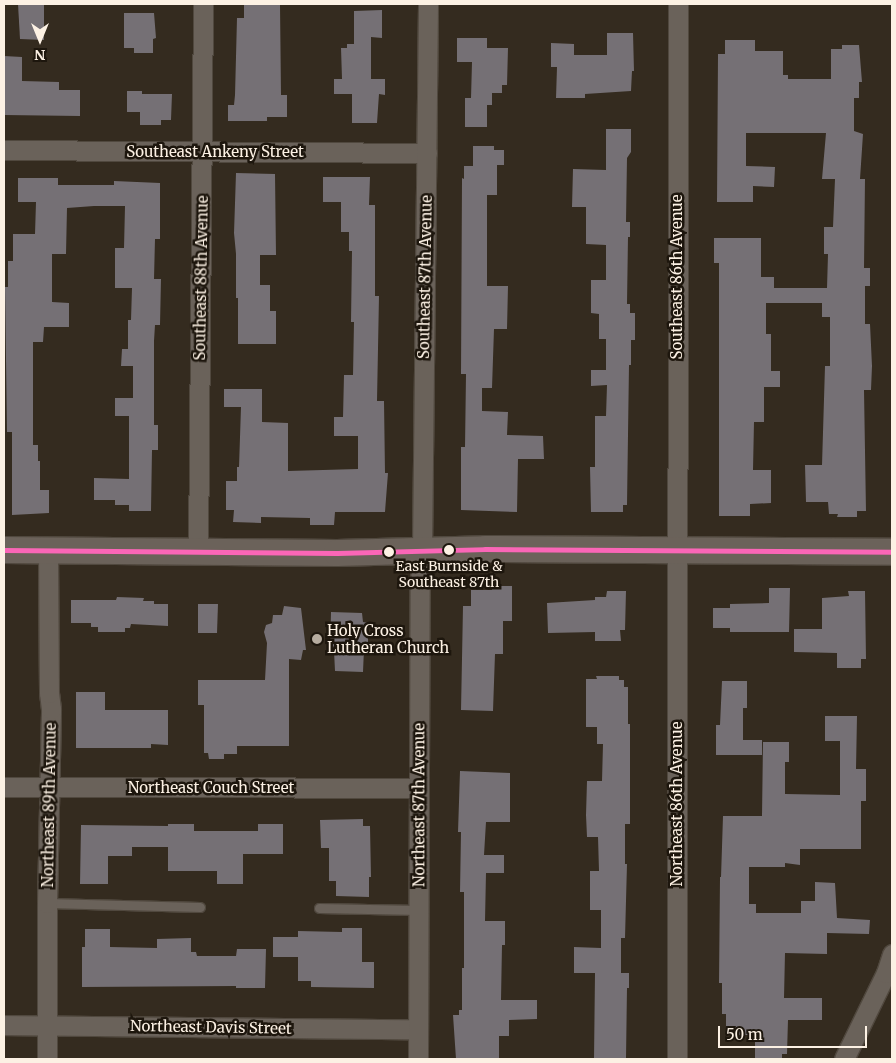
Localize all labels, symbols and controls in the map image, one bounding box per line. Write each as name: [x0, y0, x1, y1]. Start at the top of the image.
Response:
north arrow: [15, 15, 65, 65]
text: N: [34, 46, 46, 64]
street label: Southeast Ankeny Street: [126, 143, 304, 161]
street label: Southeast 86th Avenue: [668, 194, 686, 360]
street label: Southeast 88th Avenue: [191, 195, 211, 361]
street label: Southeast 87th Avenue: [415, 195, 435, 359]
marker: East Burnside & Southeast 87th: [444, 545, 454, 555]
unlabelled marker: [384, 547, 394, 557]
place label: East Burnside & Southeast 87th: [395, 558, 503, 590]
place label: Holy Cross Lutheran Church: [327, 621, 449, 656]
marker: Holy Cross Lutheran Church: [311, 633, 323, 645]
street label: Northeast 89th Avenue: [39, 722, 59, 888]
street label: Northeast 86th Avenue: [668, 722, 686, 886]
street label: Northeast 87th Avenue: [410, 723, 428, 887]
street label: Northeast Couch Street: [128, 779, 294, 797]
scale bar: [721, 1016, 870, 1048]
street label: Northeast Davis Street: [130, 1017, 292, 1037]
text: 50 m: [726, 1025, 763, 1044]

